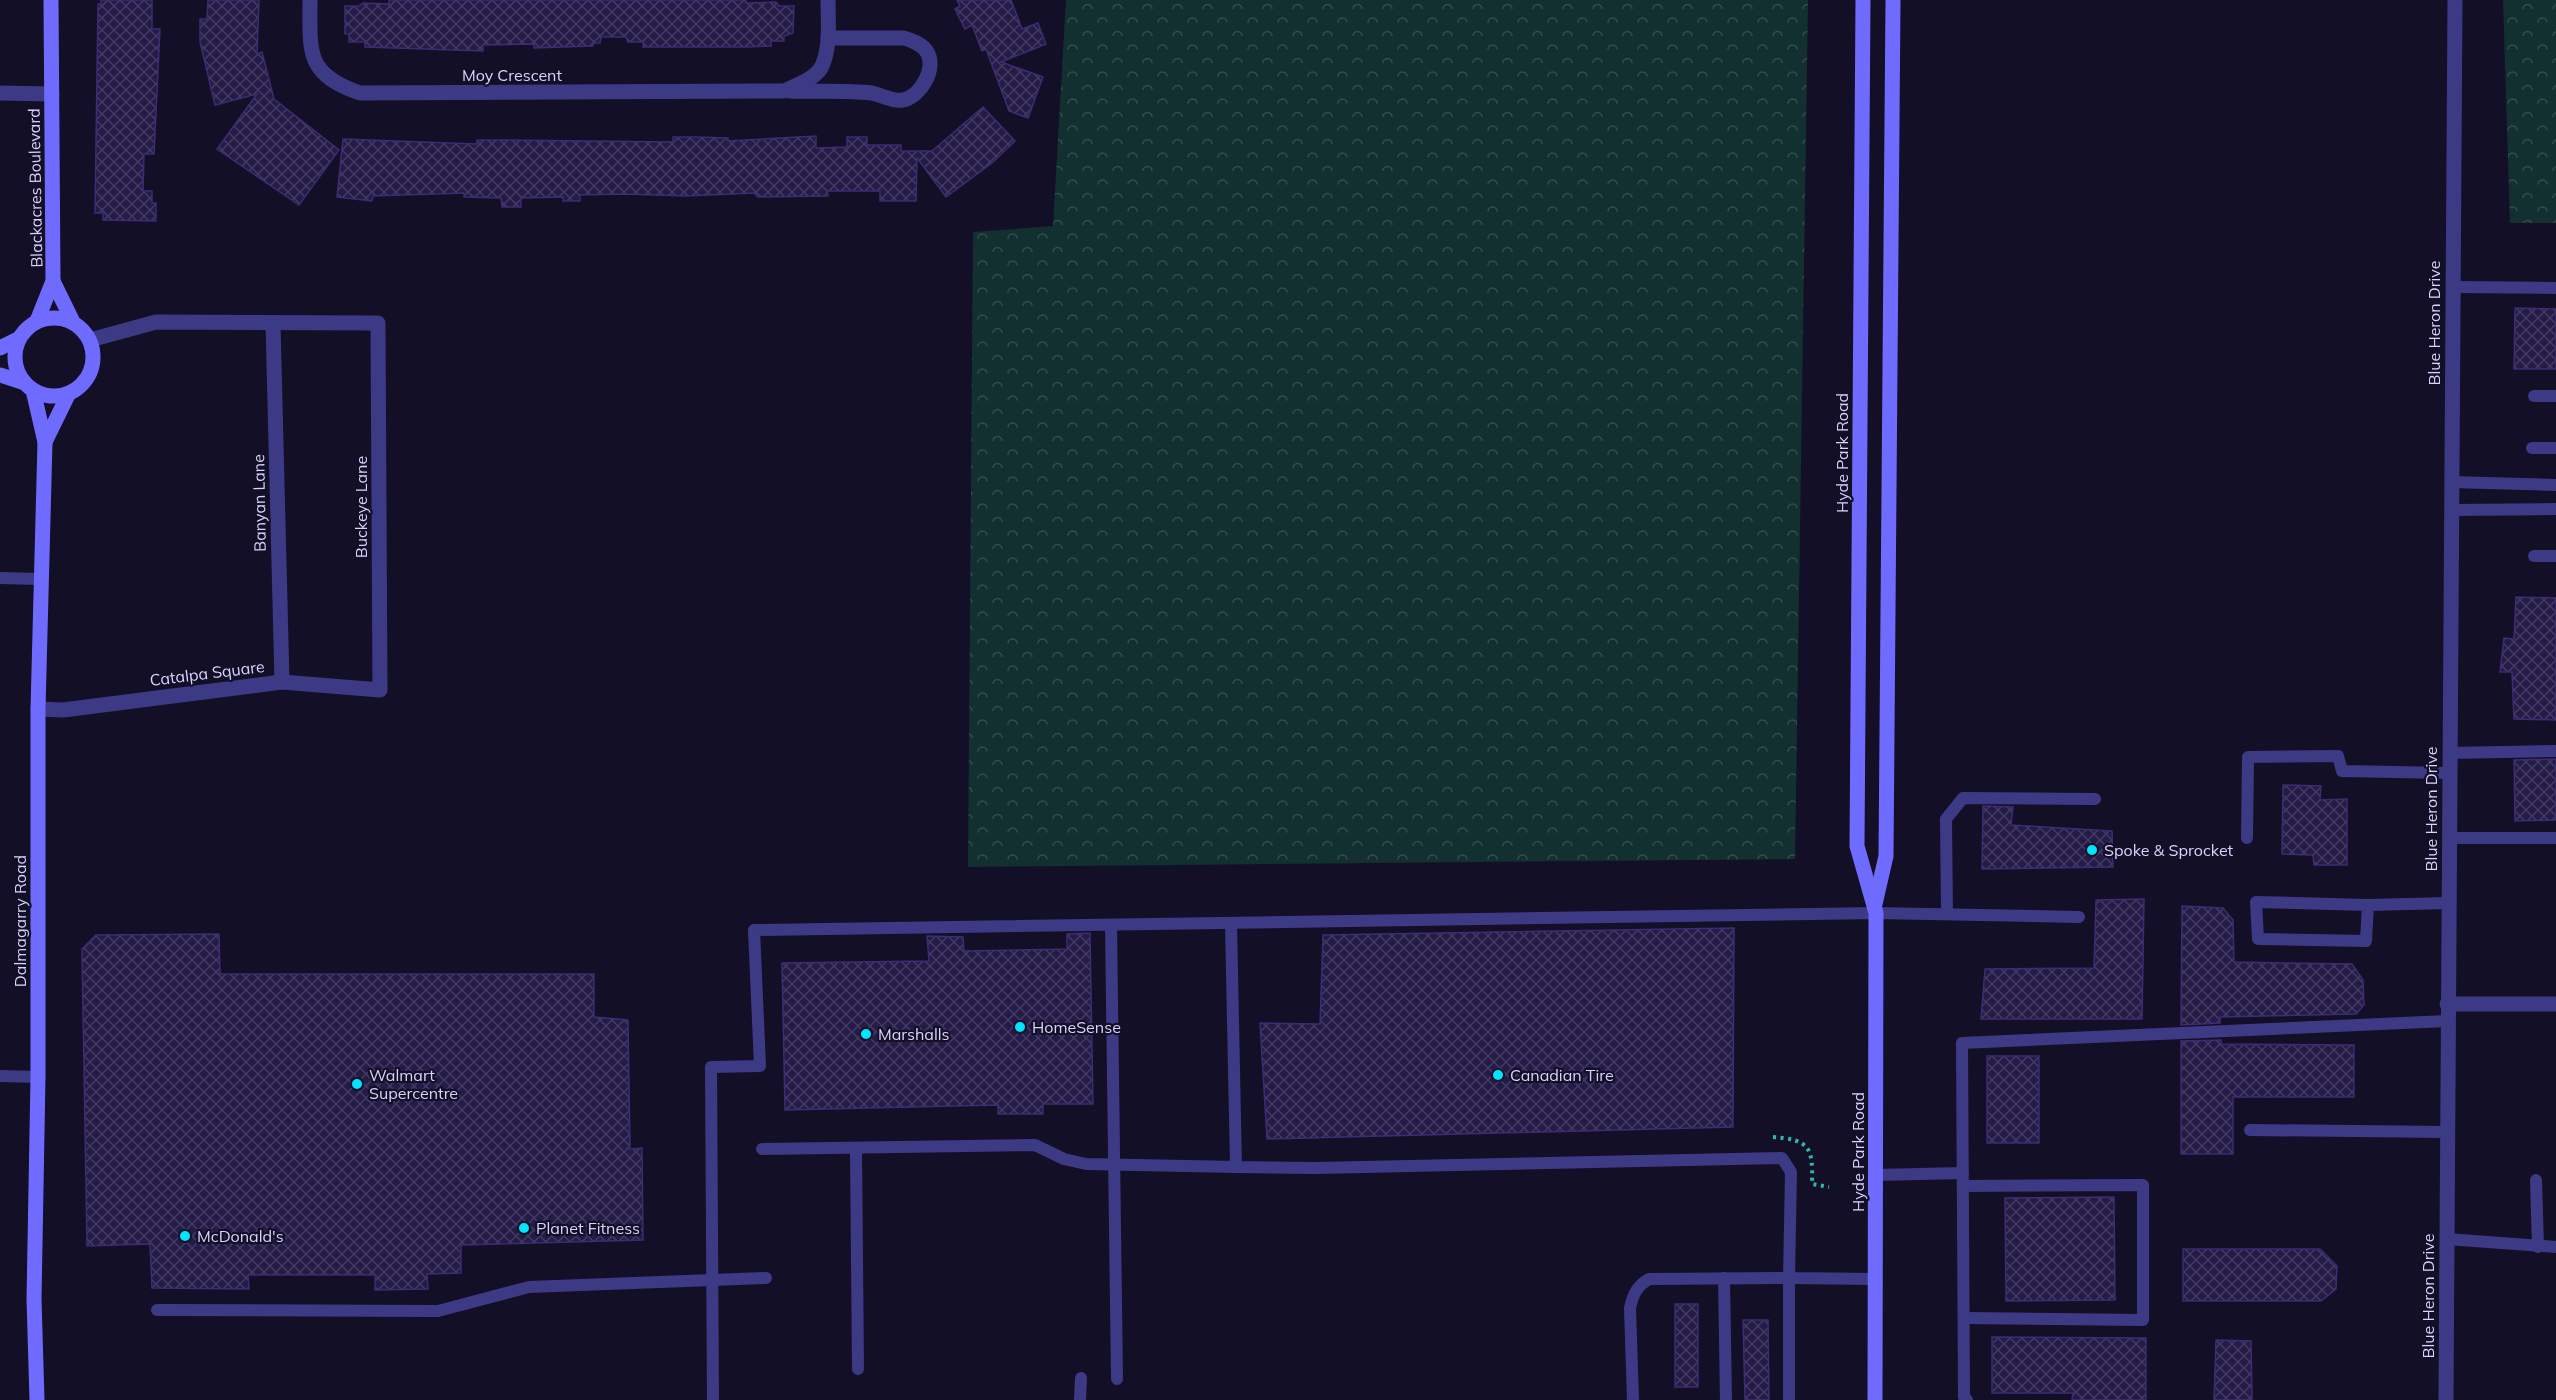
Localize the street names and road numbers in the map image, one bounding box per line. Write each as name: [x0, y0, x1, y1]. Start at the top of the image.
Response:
street label: Moy Crescent: [462, 65, 562, 85]
street label: Blackacres Boulevard: [24, 108, 46, 268]
street label: Blue Heron Drive: [2424, 261, 2444, 385]
street label: Hyde Park Road: [1832, 393, 1852, 513]
street label: Banyan Lane: [248, 454, 270, 552]
street label: Buckeye Lane: [351, 456, 371, 558]
street label: Catalpa Square: [148, 656, 266, 690]
street label: Blue Heron Drive: [2421, 747, 2441, 871]
street label: Dalmagarry Road: [10, 855, 30, 987]
street label: Hyde Park Road: [1848, 1092, 1868, 1212]
street label: Blue Heron Drive: [2418, 1234, 2438, 1358]

